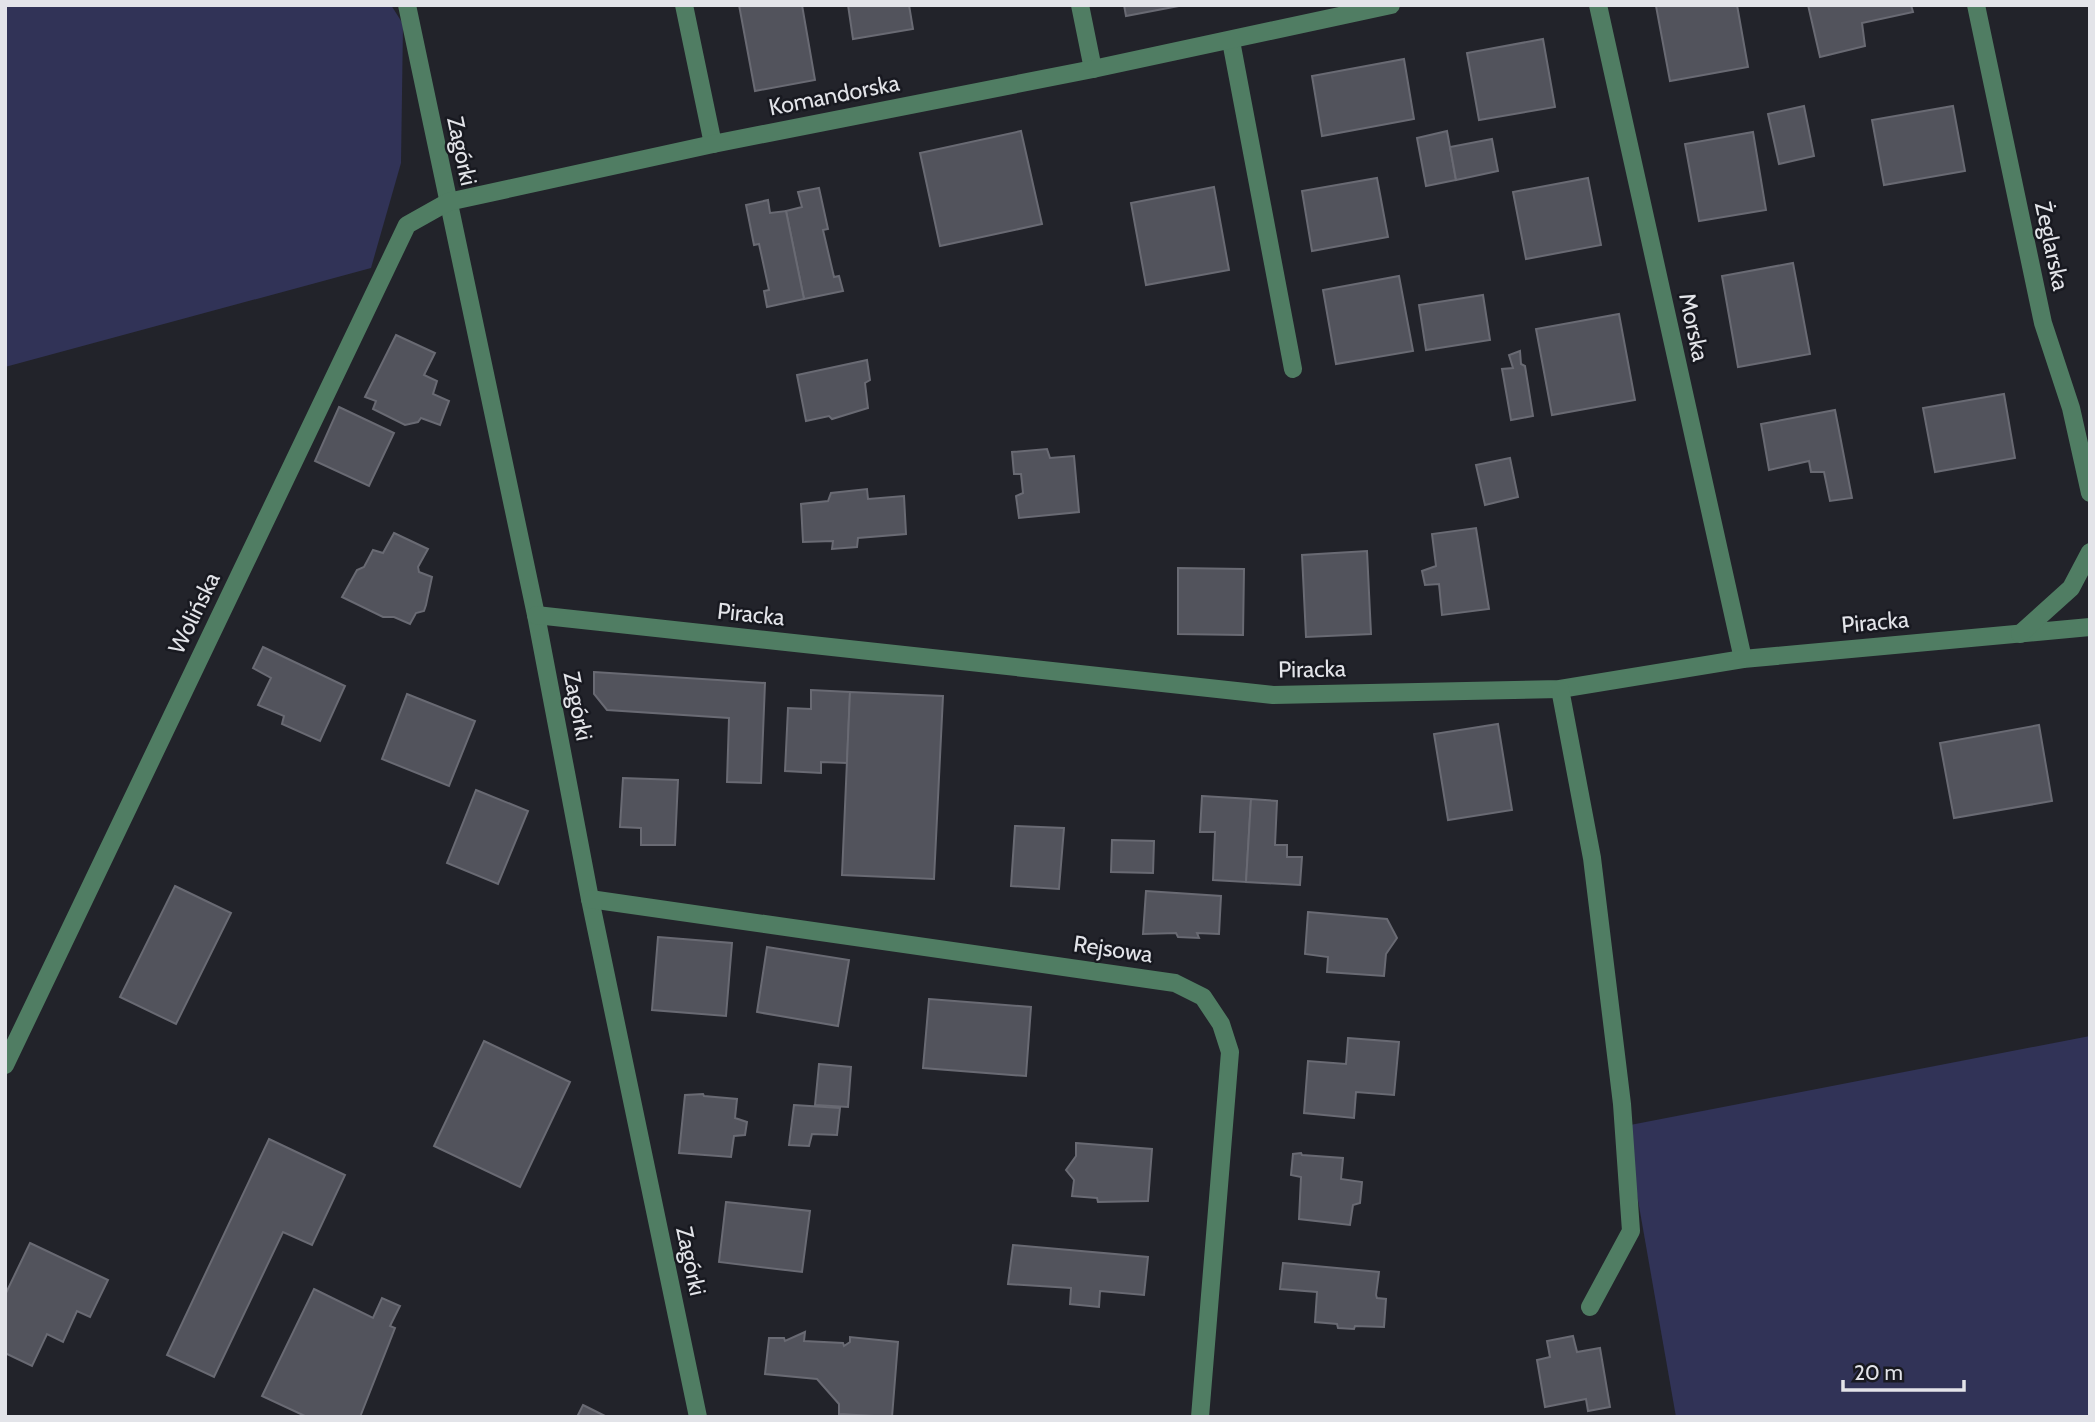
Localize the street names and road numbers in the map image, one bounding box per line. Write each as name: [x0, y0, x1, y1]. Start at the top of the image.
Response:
street label: Komandorska: [766, 69, 902, 121]
street label: Zagórki: [441, 114, 483, 188]
street label: Żeglarska: [2029, 199, 2075, 293]
street label: Morska: [1673, 290, 1715, 364]
street label: Wolińska: [162, 568, 226, 658]
street label: Piracka: [716, 597, 786, 631]
street label: Piracka: [1840, 605, 1910, 639]
street label: Piracka: [1278, 654, 1346, 684]
street label: Zagórki: [558, 669, 598, 743]
street label: Rejsowa: [1072, 930, 1154, 968]
street label: Zagórki: [670, 1224, 712, 1298]

